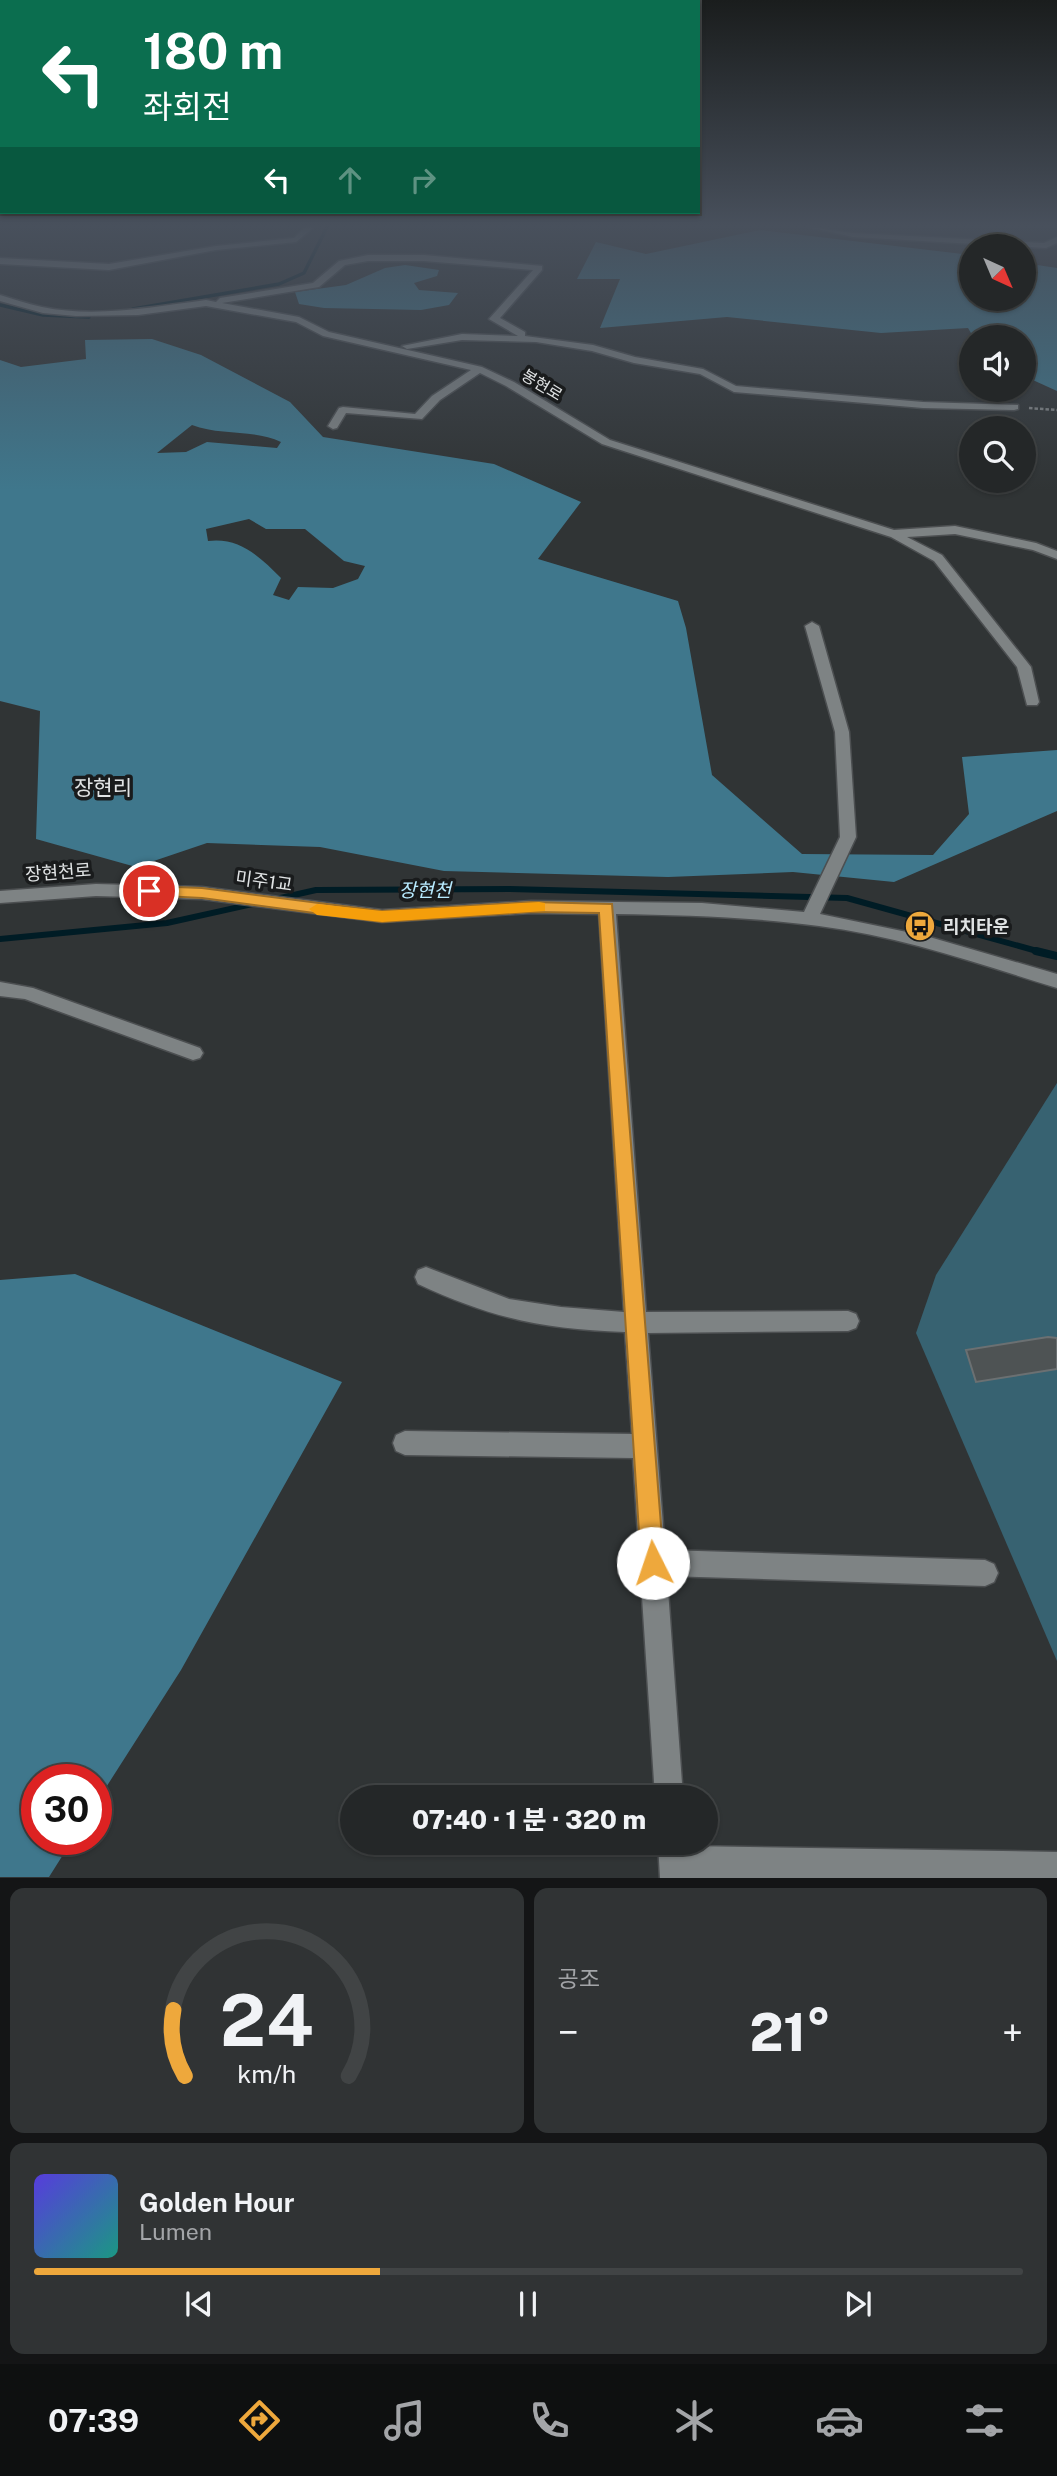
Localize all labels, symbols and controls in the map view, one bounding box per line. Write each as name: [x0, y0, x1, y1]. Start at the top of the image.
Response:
text: 180 m: [143, 22, 283, 80]
icon: left: [28, 28, 119, 119]
text: 좌회전: [143, 88, 231, 125]
icon: left: [258, 161, 296, 199]
icon: ahead: [331, 161, 369, 199]
icon: right: [404, 161, 442, 199]
north arrow: [959, 234, 1036, 312]
map controls: [959, 234, 1036, 493]
button: sound: [959, 325, 1036, 402]
street label: 봉현로: [518, 365, 566, 405]
button: search: [959, 416, 1036, 493]
district label: 장현리: [74, 775, 132, 800]
street label: 장현천로: [24, 859, 92, 885]
pin: [119, 861, 179, 921]
street label: 미주1교: [234, 867, 294, 895]
icon: arrive: [130, 872, 168, 910]
water label: 장현천: [399, 879, 453, 901]
bus stop icon: 리치타운: [903, 909, 937, 943]
place label: 리치타운: [943, 916, 1009, 937]
position arrow: [616, 1526, 690, 1600]
speed limit sign: 30: [21, 1764, 112, 1855]
text: 07:40 · 1 분 · 320 m: [412, 1804, 646, 1835]
text: 공조: [558, 1965, 600, 1992]
text: 24: [220, 1978, 314, 2063]
text: 21°: [749, 2002, 831, 2063]
text: −: [558, 2010, 579, 2055]
text: +: [1002, 2010, 1023, 2055]
text: km/h: [237, 2059, 296, 2089]
text: Golden Hour: [139, 2187, 294, 2218]
text: Lumen: [139, 2218, 212, 2245]
icon: previous: [180, 2285, 218, 2323]
icon: pause: [509, 2285, 547, 2323]
icon: next: [839, 2285, 877, 2323]
icon: directions: [235, 2396, 284, 2445]
icon: music: [380, 2396, 429, 2445]
icon: phone: [525, 2396, 574, 2445]
icon: climate: [670, 2396, 719, 2445]
icon: car: [815, 2396, 864, 2445]
icon: filters: [960, 2396, 1009, 2445]
text: 07:39: [48, 2402, 139, 2439]

